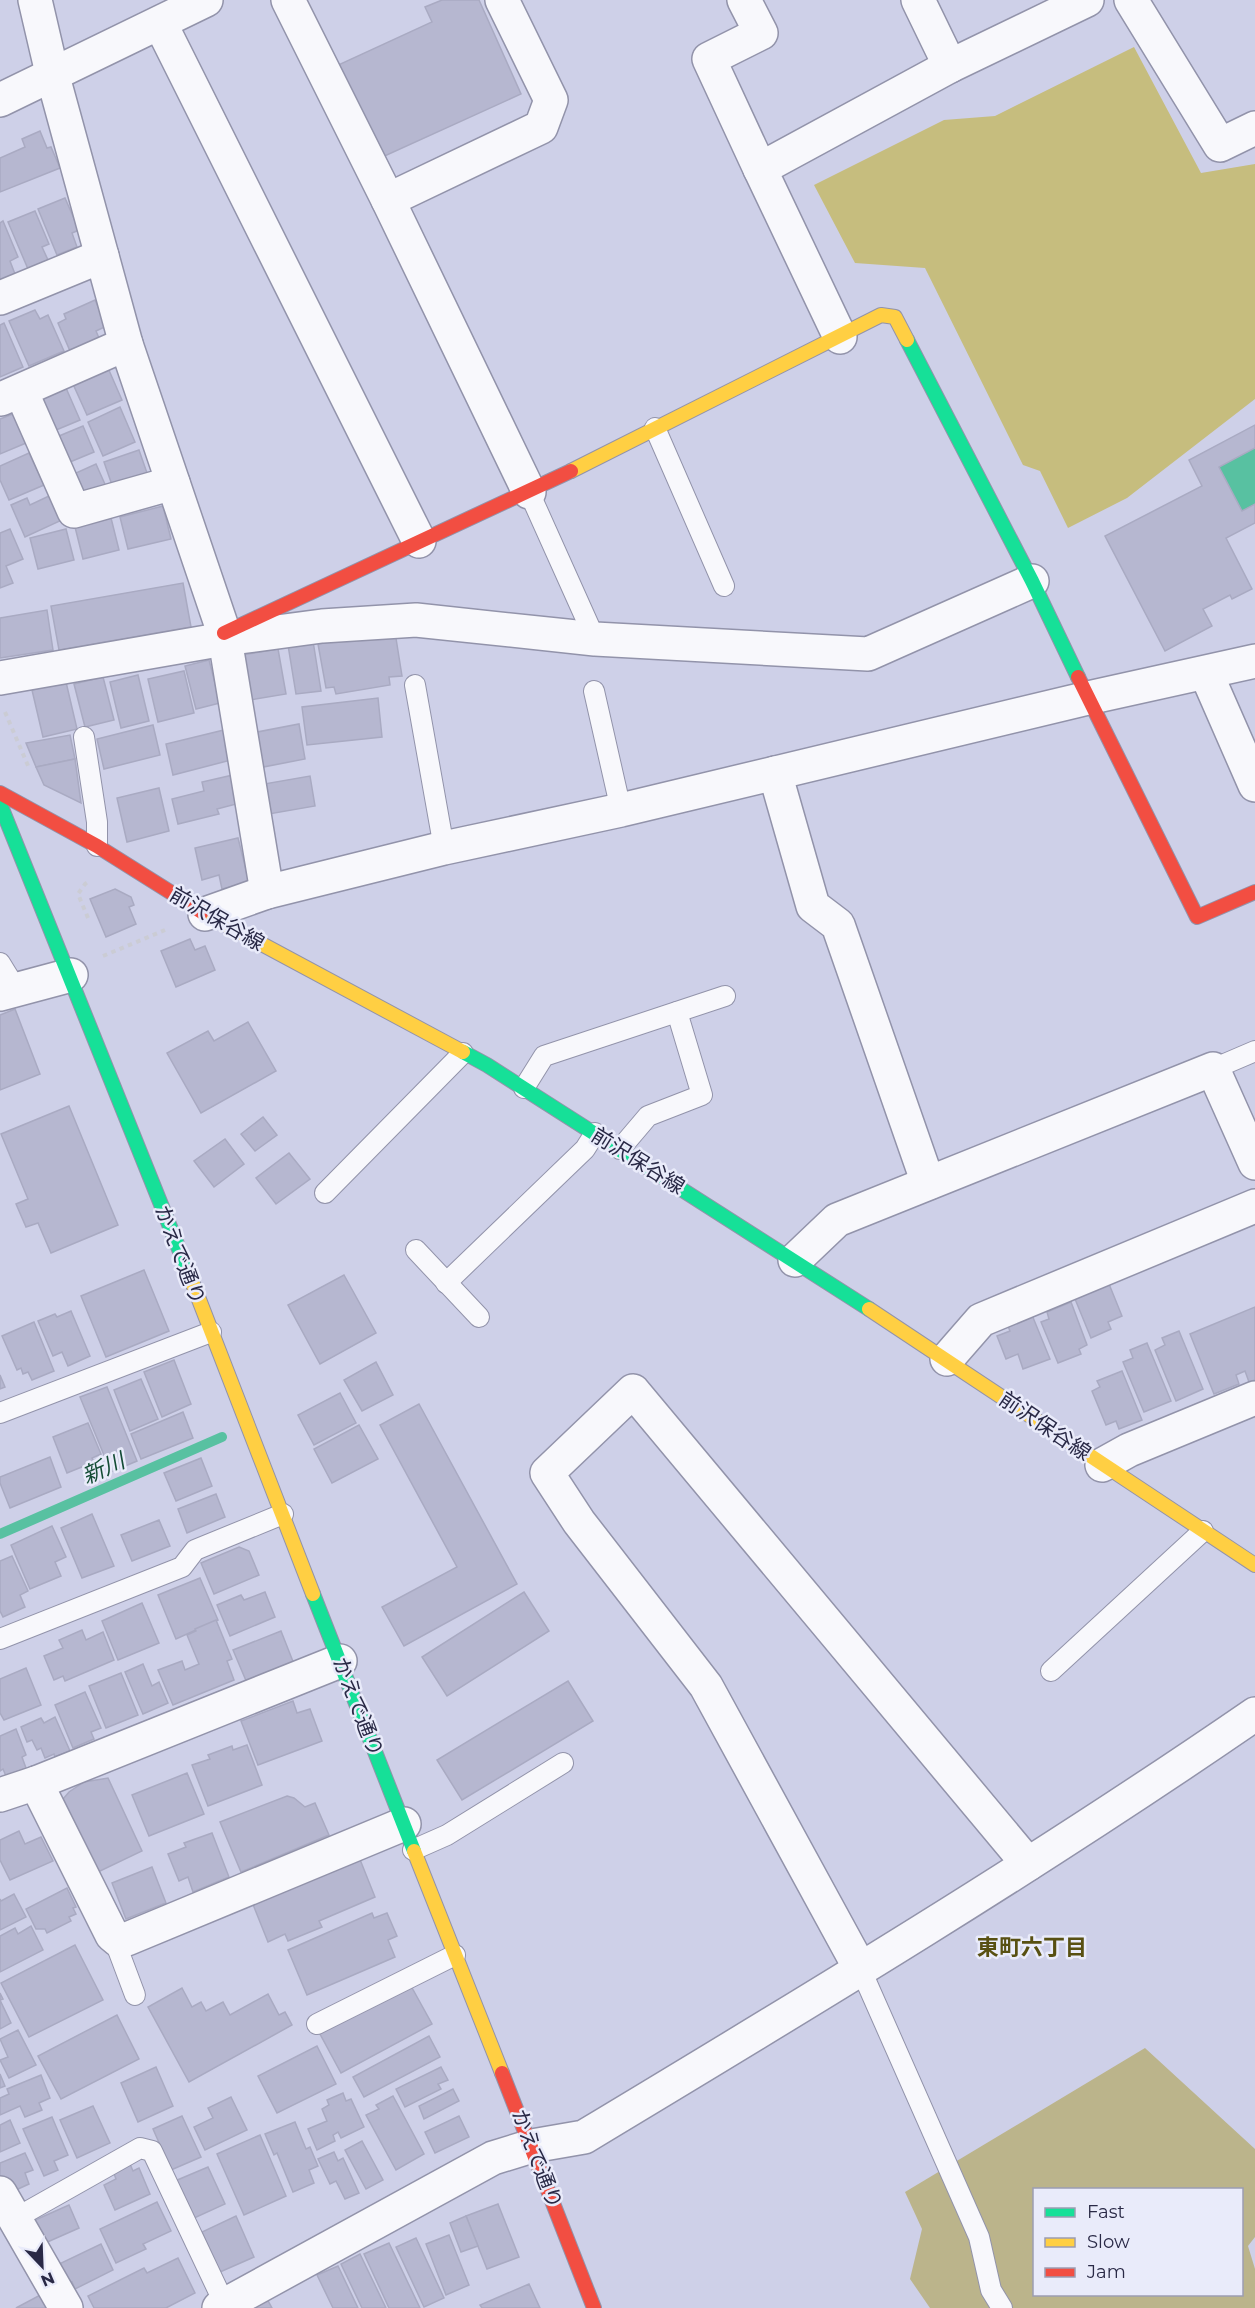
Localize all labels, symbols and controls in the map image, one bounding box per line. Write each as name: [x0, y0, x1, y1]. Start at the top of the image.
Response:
street label: 前沢保谷線: [166, 881, 269, 956]
street label: 前沢保谷線: [587, 1122, 689, 1199]
street label: かえで通り: [150, 1202, 211, 1308]
street label: 前沢保谷線: [995, 1386, 1096, 1465]
water label: 新川: [78, 1446, 131, 1490]
street label: かえで通り: [328, 1654, 389, 1760]
district label: 東町六丁目: [977, 1934, 1087, 1961]
street label: かえで通り: [507, 2106, 568, 2212]
legend: [1033, 2188, 1243, 2296]
text: Fast: [1087, 2201, 1125, 2223]
text: Slow: [1087, 2231, 1130, 2253]
north arrow: [12, 2236, 72, 2296]
text: Jam: [1086, 2261, 1126, 2283]
text: N: [38, 2268, 57, 2291]

